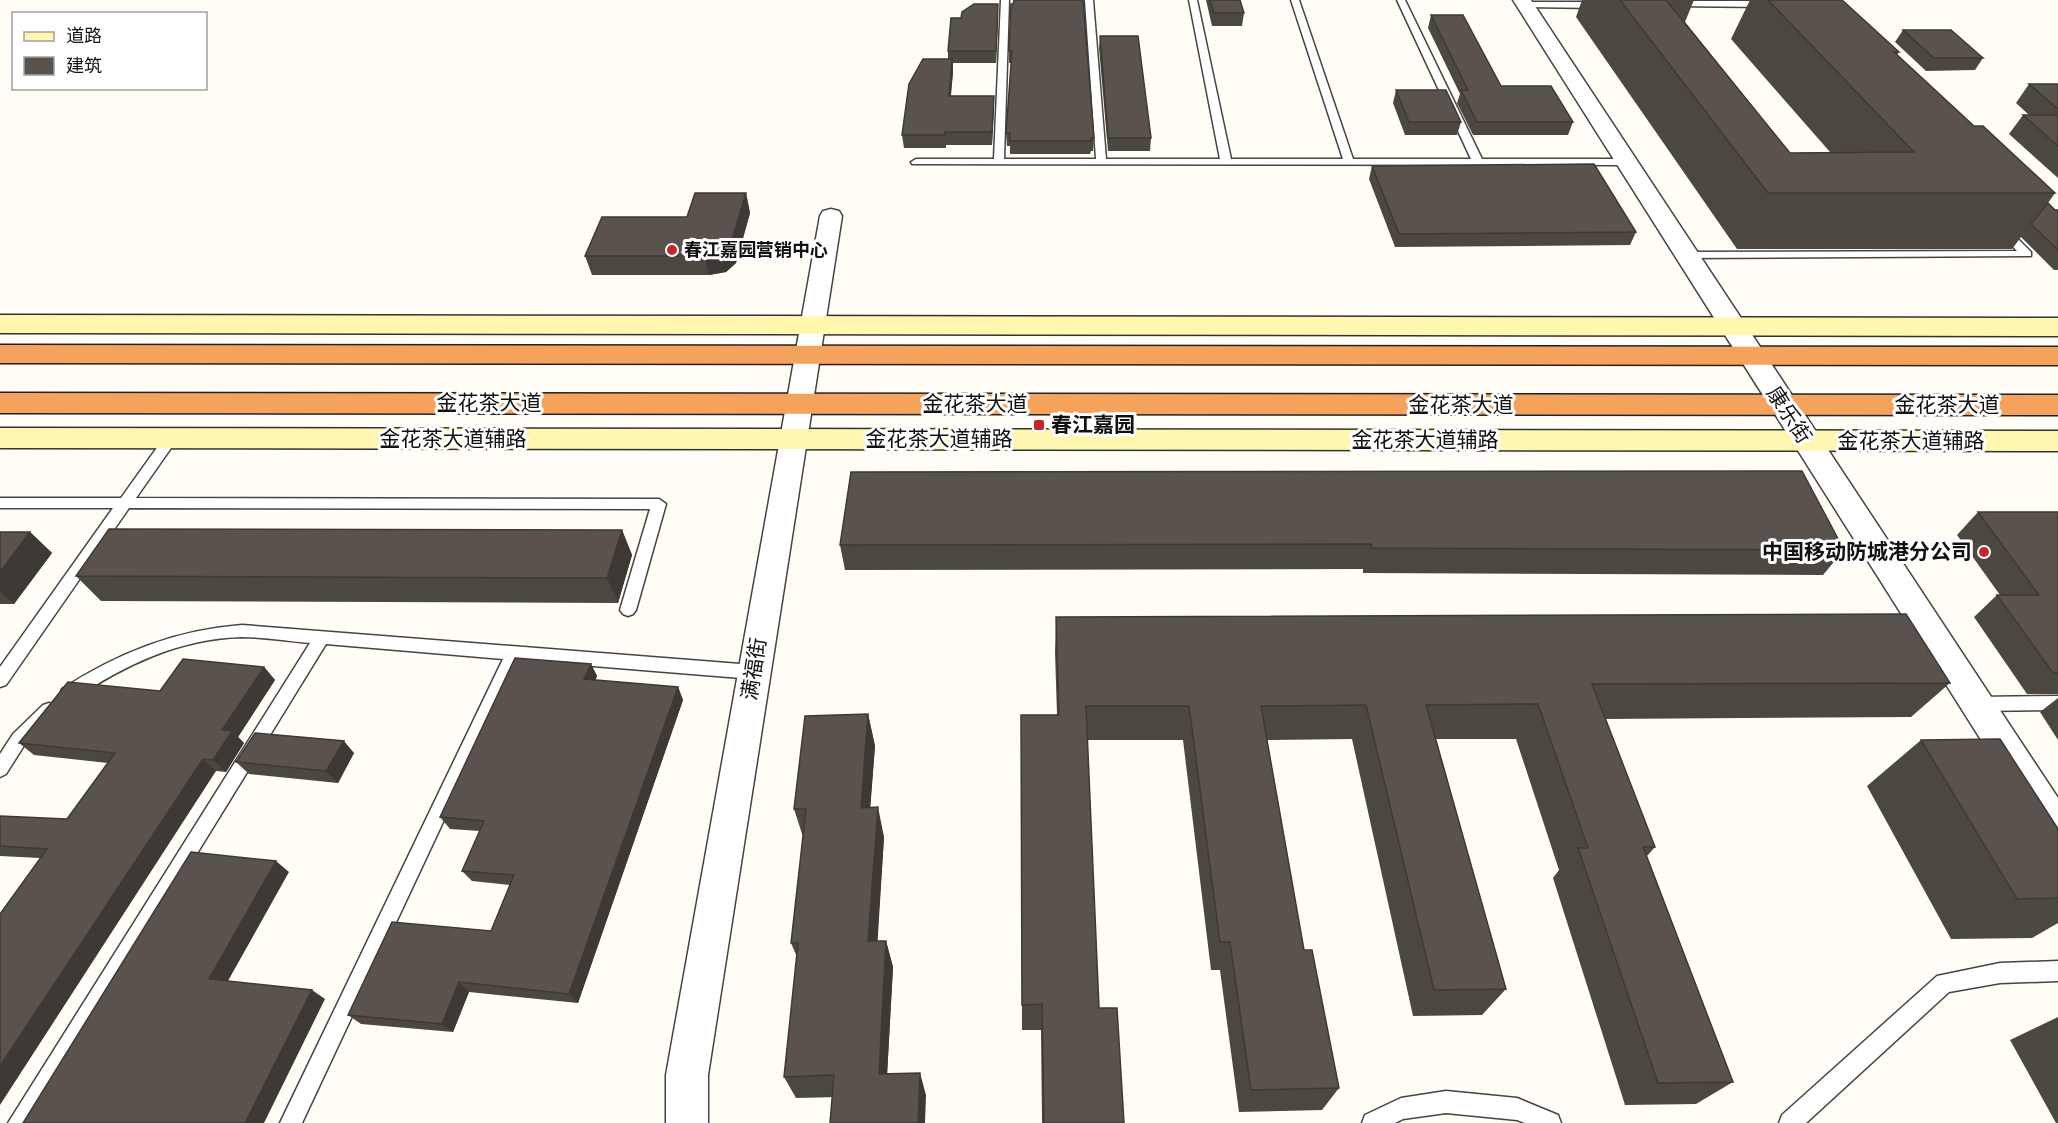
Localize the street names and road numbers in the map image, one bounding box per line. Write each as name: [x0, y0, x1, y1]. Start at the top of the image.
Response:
street label: 康乐街: [1762, 382, 1816, 448]
street label: 金花茶大道: [437, 391, 542, 415]
street label: 金花茶大道: [923, 392, 1028, 416]
street label: 金花茶大道: [1409, 393, 1514, 417]
street label: 金花茶大道: [1895, 393, 2000, 417]
street label: 金花茶大道辅路: [380, 427, 527, 451]
street label: 金花茶大道辅路: [866, 427, 1013, 451]
street label: 金花茶大道辅路: [1352, 428, 1499, 452]
street label: 金花茶大道辅路: [1838, 429, 1985, 453]
street label: 满福街: [737, 636, 771, 702]

